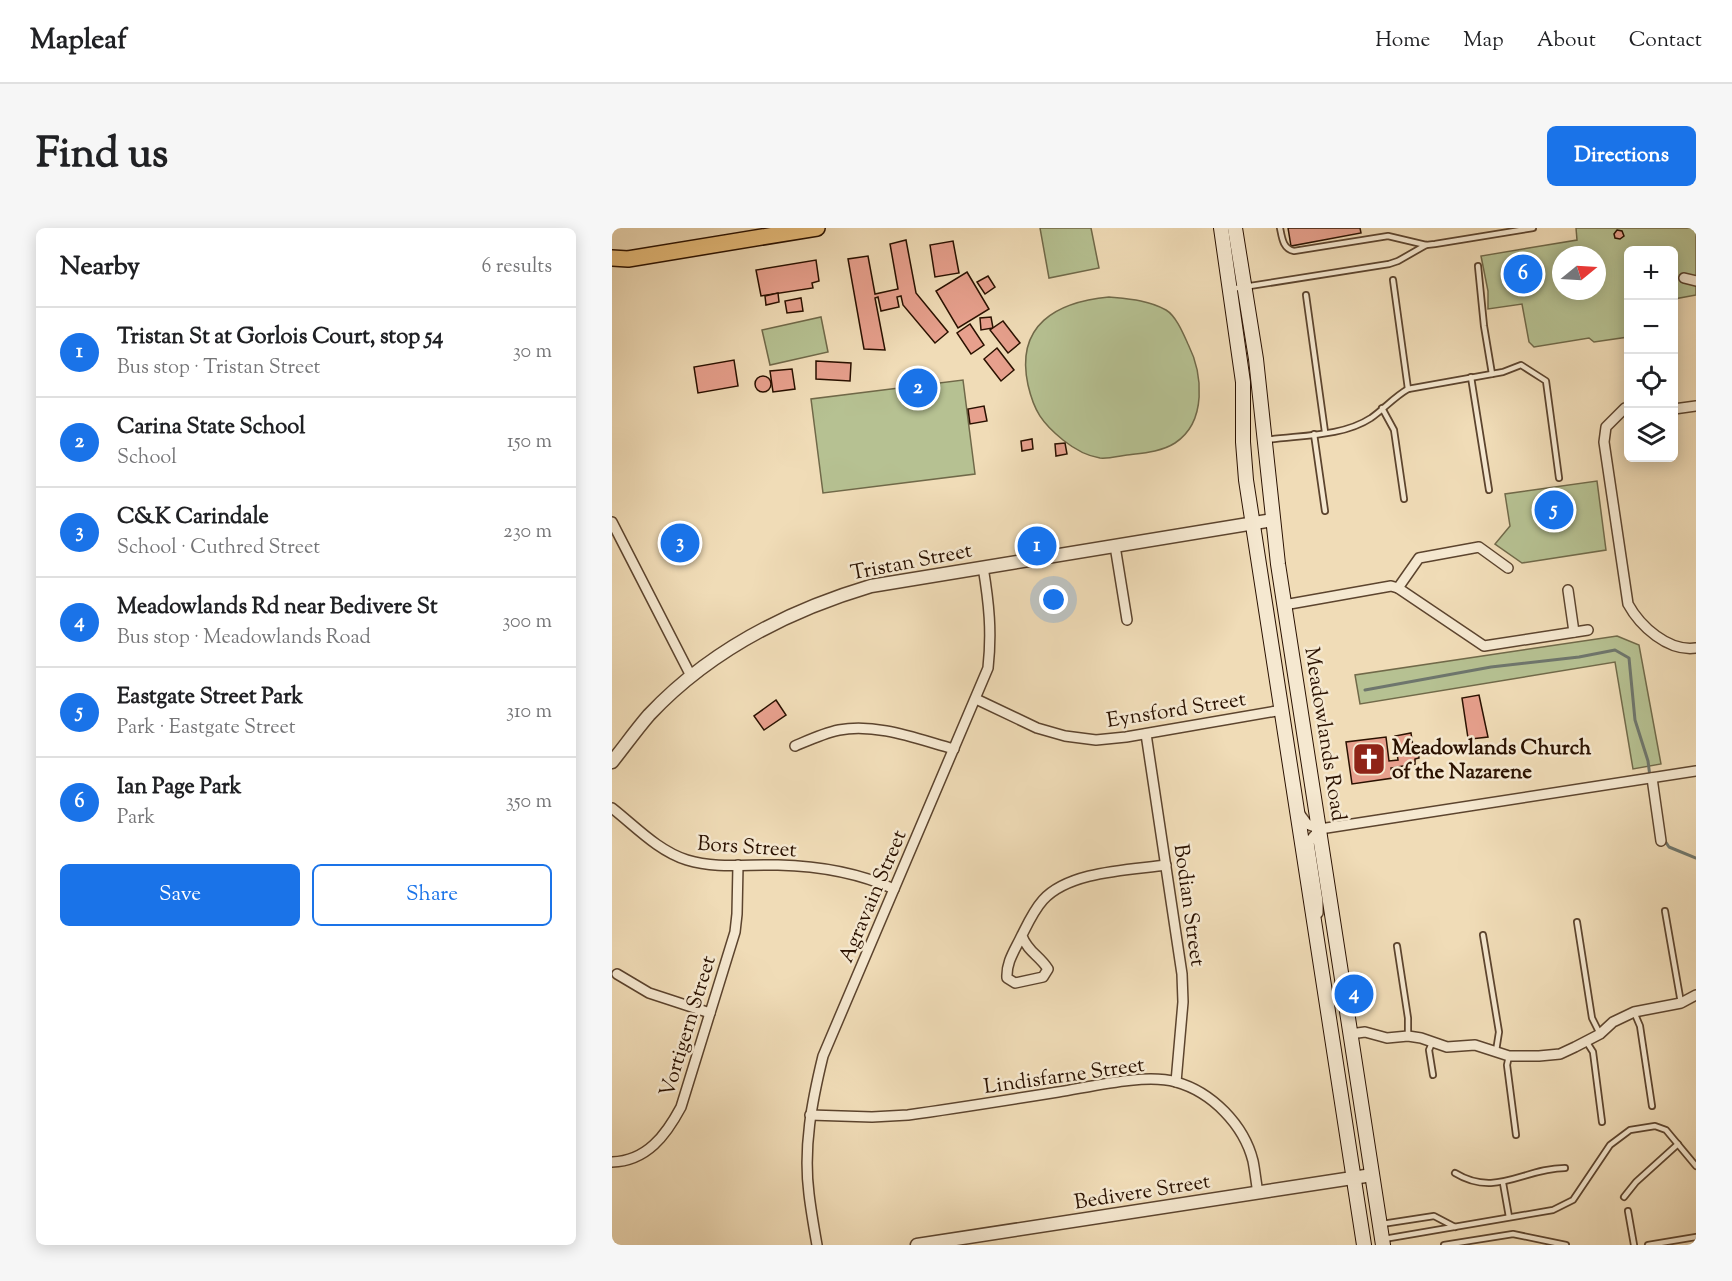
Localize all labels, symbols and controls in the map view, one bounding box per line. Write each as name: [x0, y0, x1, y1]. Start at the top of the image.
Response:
text: Mapleaf: [30, 21, 127, 61]
text: Home: [1375, 26, 1430, 56]
text: Map: [1463, 26, 1504, 56]
text: About: [1537, 26, 1596, 56]
text: Contact: [1629, 26, 1702, 56]
text: Find us: [36, 126, 168, 186]
button: Directions: [1547, 126, 1696, 186]
north arrow: [1552, 246, 1606, 300]
map controls: [1624, 246, 1678, 462]
button: +: [1624, 246, 1678, 300]
text: Nearby: [60, 249, 140, 286]
pin: 6: [1504, 252, 1542, 296]
text: 6 results: [482, 253, 552, 282]
button: −: [1624, 300, 1678, 354]
text: Tristan St at Gorlois Court, stop 54: [117, 322, 443, 354]
text: 1: [76, 338, 83, 367]
text: 30 m: [513, 338, 552, 367]
text: Bus stop · Tristan Street: [117, 354, 320, 383]
button: locate: [1624, 354, 1678, 408]
pin: 2: [898, 366, 938, 410]
button: layers: [1624, 408, 1678, 462]
text: Carina State School: [117, 412, 305, 444]
text: 2: [75, 428, 84, 457]
text: 150 m: [507, 428, 552, 457]
text: School: [117, 444, 177, 473]
pin: 5: [1534, 488, 1574, 532]
text: C&K Carindale: [117, 502, 269, 534]
text: 3: [75, 518, 84, 547]
text: 230 m: [503, 518, 552, 547]
pin: 3: [660, 520, 700, 566]
pin: 1: [1018, 524, 1056, 568]
text: School · Cuthred Street: [117, 534, 320, 563]
street label: Tristan Street: [848, 537, 975, 589]
your location: [1039, 585, 1068, 614]
text: Meadowlands Rd near Bedivere St: [117, 592, 437, 624]
text: 4: [74, 608, 85, 637]
text: 300 m: [502, 608, 552, 637]
text: Bus stop · Meadowlands Road: [117, 624, 371, 653]
street label: Meadowlands Road: [1295, 645, 1353, 824]
text: Eastgate Street Park: [117, 682, 303, 714]
street label: Eynsford Street: [1105, 685, 1248, 737]
text: 5: [76, 698, 83, 727]
text: 310 m: [506, 698, 552, 727]
text: Park · Eastgate Street: [117, 714, 296, 743]
place label: Meadowlands Church of the Nazarene: [1392, 734, 1592, 788]
church icon: Meadowlands Church of the Nazarene: [1351, 741, 1387, 777]
text: Ian Page Park: [117, 772, 242, 804]
text: 6: [75, 788, 84, 817]
text: 350 m: [506, 788, 552, 817]
text: Park: [117, 804, 155, 833]
street label: Agravain Street: [832, 826, 915, 968]
street label: Bors Street: [696, 830, 798, 866]
street label: Bodian Street: [1165, 842, 1211, 968]
button: Save: [60, 864, 300, 926]
button: Share: [312, 864, 552, 926]
street label: Vortigern Street: [653, 952, 725, 1101]
pin: 4: [1334, 972, 1374, 1017]
street label: Lindisfarne Street: [982, 1051, 1147, 1103]
street label: Bedivere Street: [1072, 1167, 1212, 1219]

